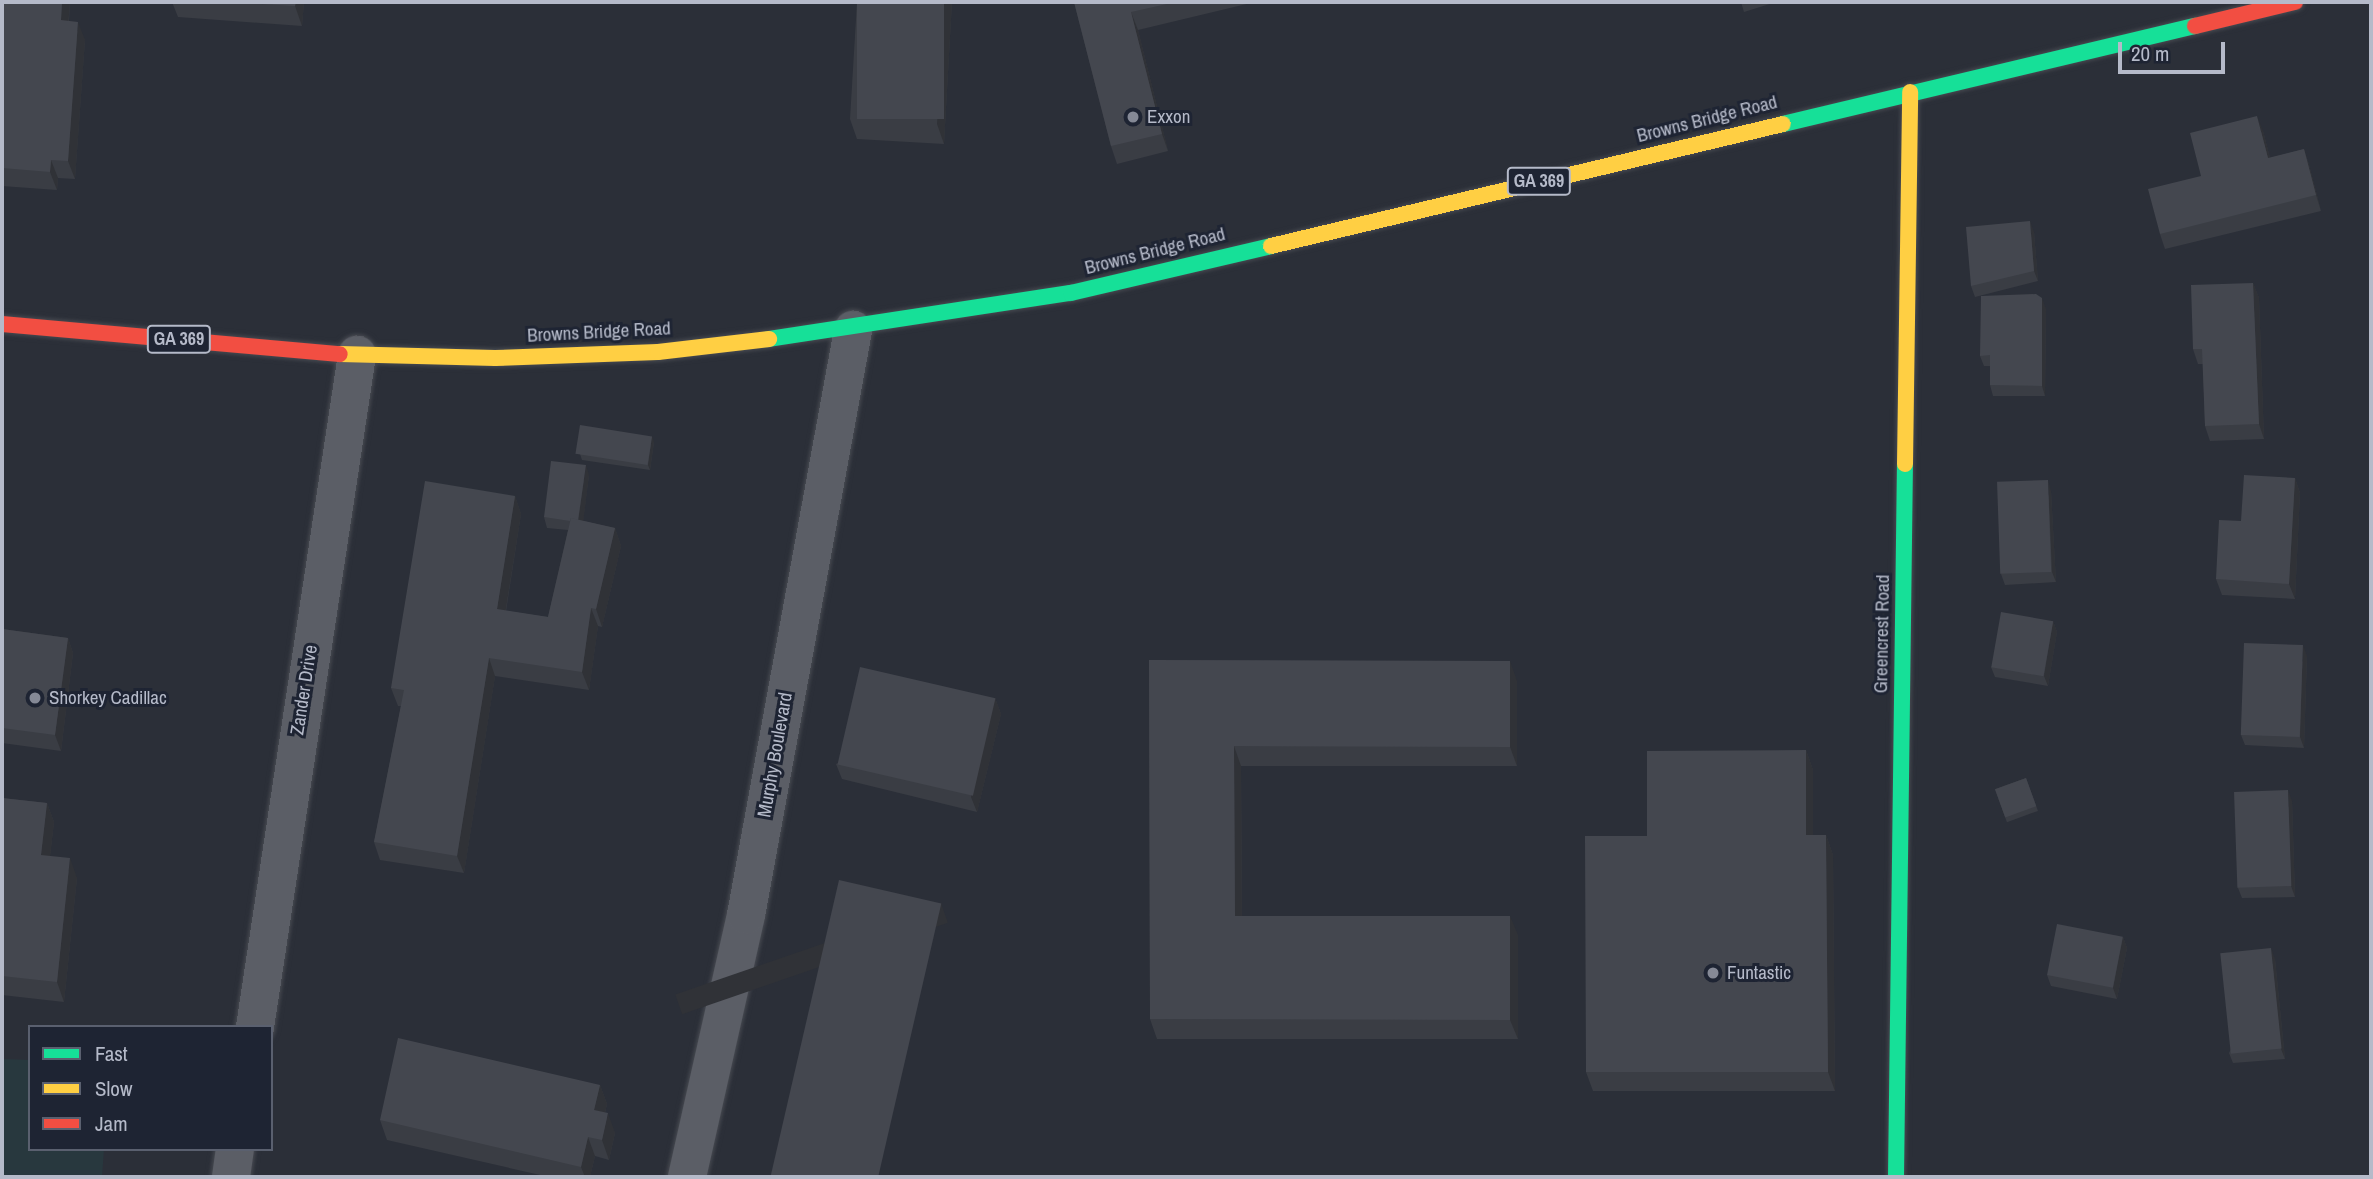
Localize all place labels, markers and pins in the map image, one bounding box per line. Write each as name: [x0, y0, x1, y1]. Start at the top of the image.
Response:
place label: Exxon: [1147, 106, 1190, 128]
marker: Exxon: [1125, 109, 1141, 125]
place label: Shorkey Cadillac: [49, 687, 167, 709]
marker: Shorkey Cadillac: [27, 690, 43, 706]
place label: Funtastic: [1727, 962, 1791, 984]
marker: Funtastic: [1705, 965, 1721, 981]

